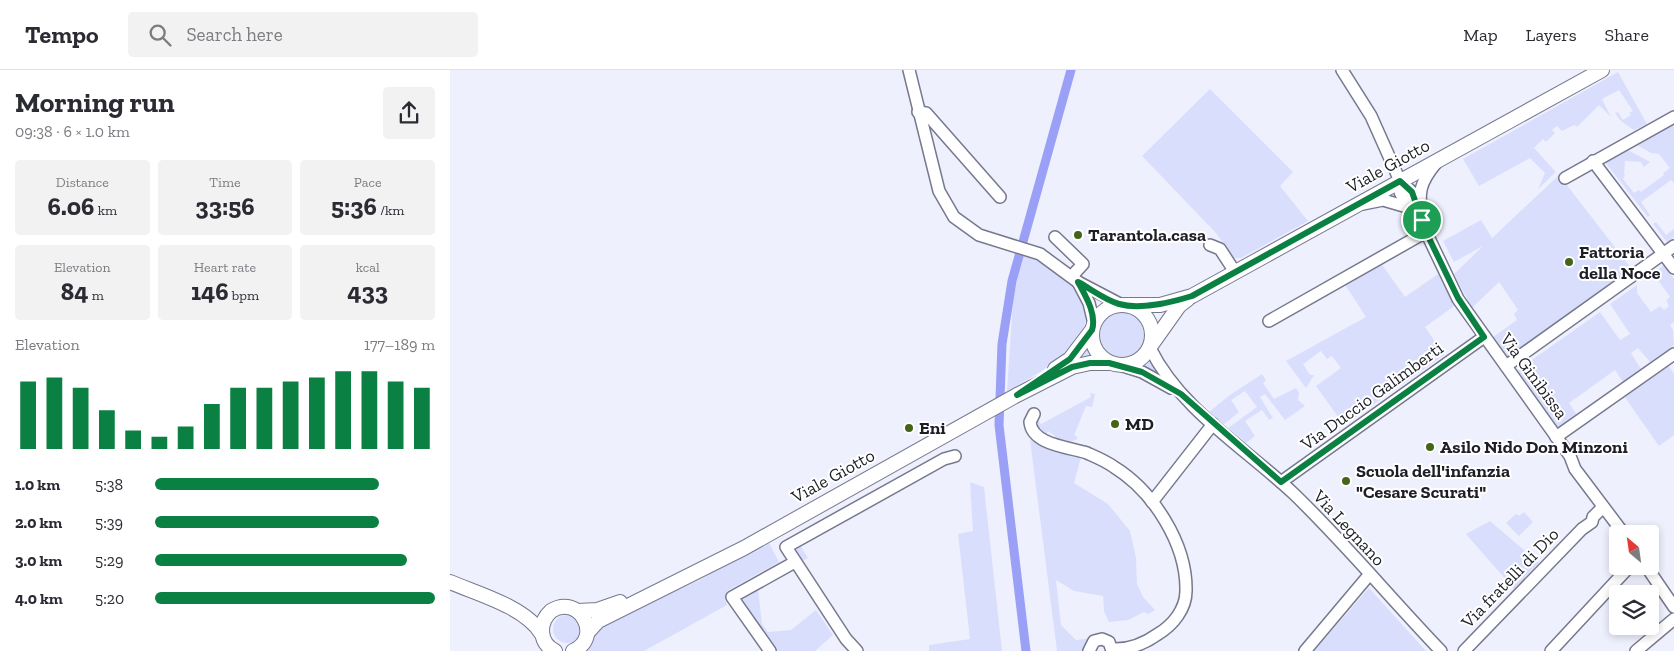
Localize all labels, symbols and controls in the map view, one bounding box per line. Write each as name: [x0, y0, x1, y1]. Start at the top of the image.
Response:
search box: [128, 12, 478, 57]
text: Tempo: [25, 20, 98, 49]
icon: search: [146, 21, 174, 49]
text: Search here: [186, 23, 283, 46]
text: Map: [1463, 24, 1498, 46]
text: Layers: [1526, 24, 1577, 46]
text: Share: [1605, 24, 1649, 46]
text: Morning run: [15, 86, 175, 119]
button: share: [383, 87, 435, 139]
text: 09:38 · 6 × 1.0 km: [15, 122, 130, 141]
street label: Viale Giotto: [1342, 134, 1433, 198]
text: Distance: [56, 174, 109, 191]
text: Time: [209, 174, 241, 191]
text: Pace: [354, 174, 382, 191]
text: 6.06: [48, 191, 95, 221]
text: 33:56: [195, 191, 255, 221]
text: 5:36: [331, 191, 377, 221]
pin: [1401, 199, 1443, 241]
text: km: [95, 202, 117, 219]
text: /km: [377, 202, 404, 219]
icon: arrive: [1408, 206, 1436, 234]
place label: Tarantola.casa: [1088, 224, 1206, 246]
marker: Tarantola.casa: [1072, 229, 1084, 241]
place label: Fattoria della Noce: [1579, 241, 1661, 284]
marker: Fattoria della Noce: [1563, 256, 1575, 268]
text: Elevation: [54, 259, 111, 276]
text: Heart rate: [194, 259, 256, 276]
text: kcal: [356, 259, 380, 276]
text: 84: [61, 276, 89, 306]
text: 146: [191, 276, 229, 306]
text: 433: [347, 276, 388, 306]
text: m: [89, 287, 104, 304]
text: bpm: [229, 287, 259, 304]
street label: Via Ginibissa: [1495, 328, 1573, 424]
text: Elevation: [15, 335, 80, 354]
text: 177–189 m: [364, 335, 435, 354]
street label: Via Duccio Galimberti: [1296, 337, 1448, 456]
place label: MD: [1125, 413, 1154, 435]
place label: Eni: [919, 417, 946, 439]
marker: MD: [1109, 418, 1121, 430]
marker: Eni: [903, 422, 915, 434]
place label: Asilo Nido Don Minzoni: [1440, 436, 1629, 458]
marker: Asilo Nido Don Minzoni: [1424, 441, 1436, 453]
street label: Viale Giotto: [787, 444, 878, 508]
place label: Scuola dell'infanzia "Cesare Scurati": [1356, 460, 1510, 503]
text: 1.0 km: [15, 475, 60, 494]
text: 5:38: [95, 475, 123, 494]
marker: Scuola dell'infanzia "Cesare Scurati": [1340, 475, 1352, 487]
street label: Via Legnano: [1308, 485, 1390, 571]
text: 2.0 km: [15, 513, 62, 532]
text: 5:39: [95, 513, 123, 532]
street label: Via fratelli di Dio: [1456, 523, 1563, 633]
north arrow: [1609, 525, 1659, 575]
map controls: [1609, 525, 1659, 635]
text: 3.0 km: [15, 551, 62, 570]
text: 5:29: [95, 551, 124, 570]
button: layers: [1609, 585, 1659, 635]
text: 4.0 km: [15, 589, 63, 608]
text: 5:20: [95, 589, 124, 608]

